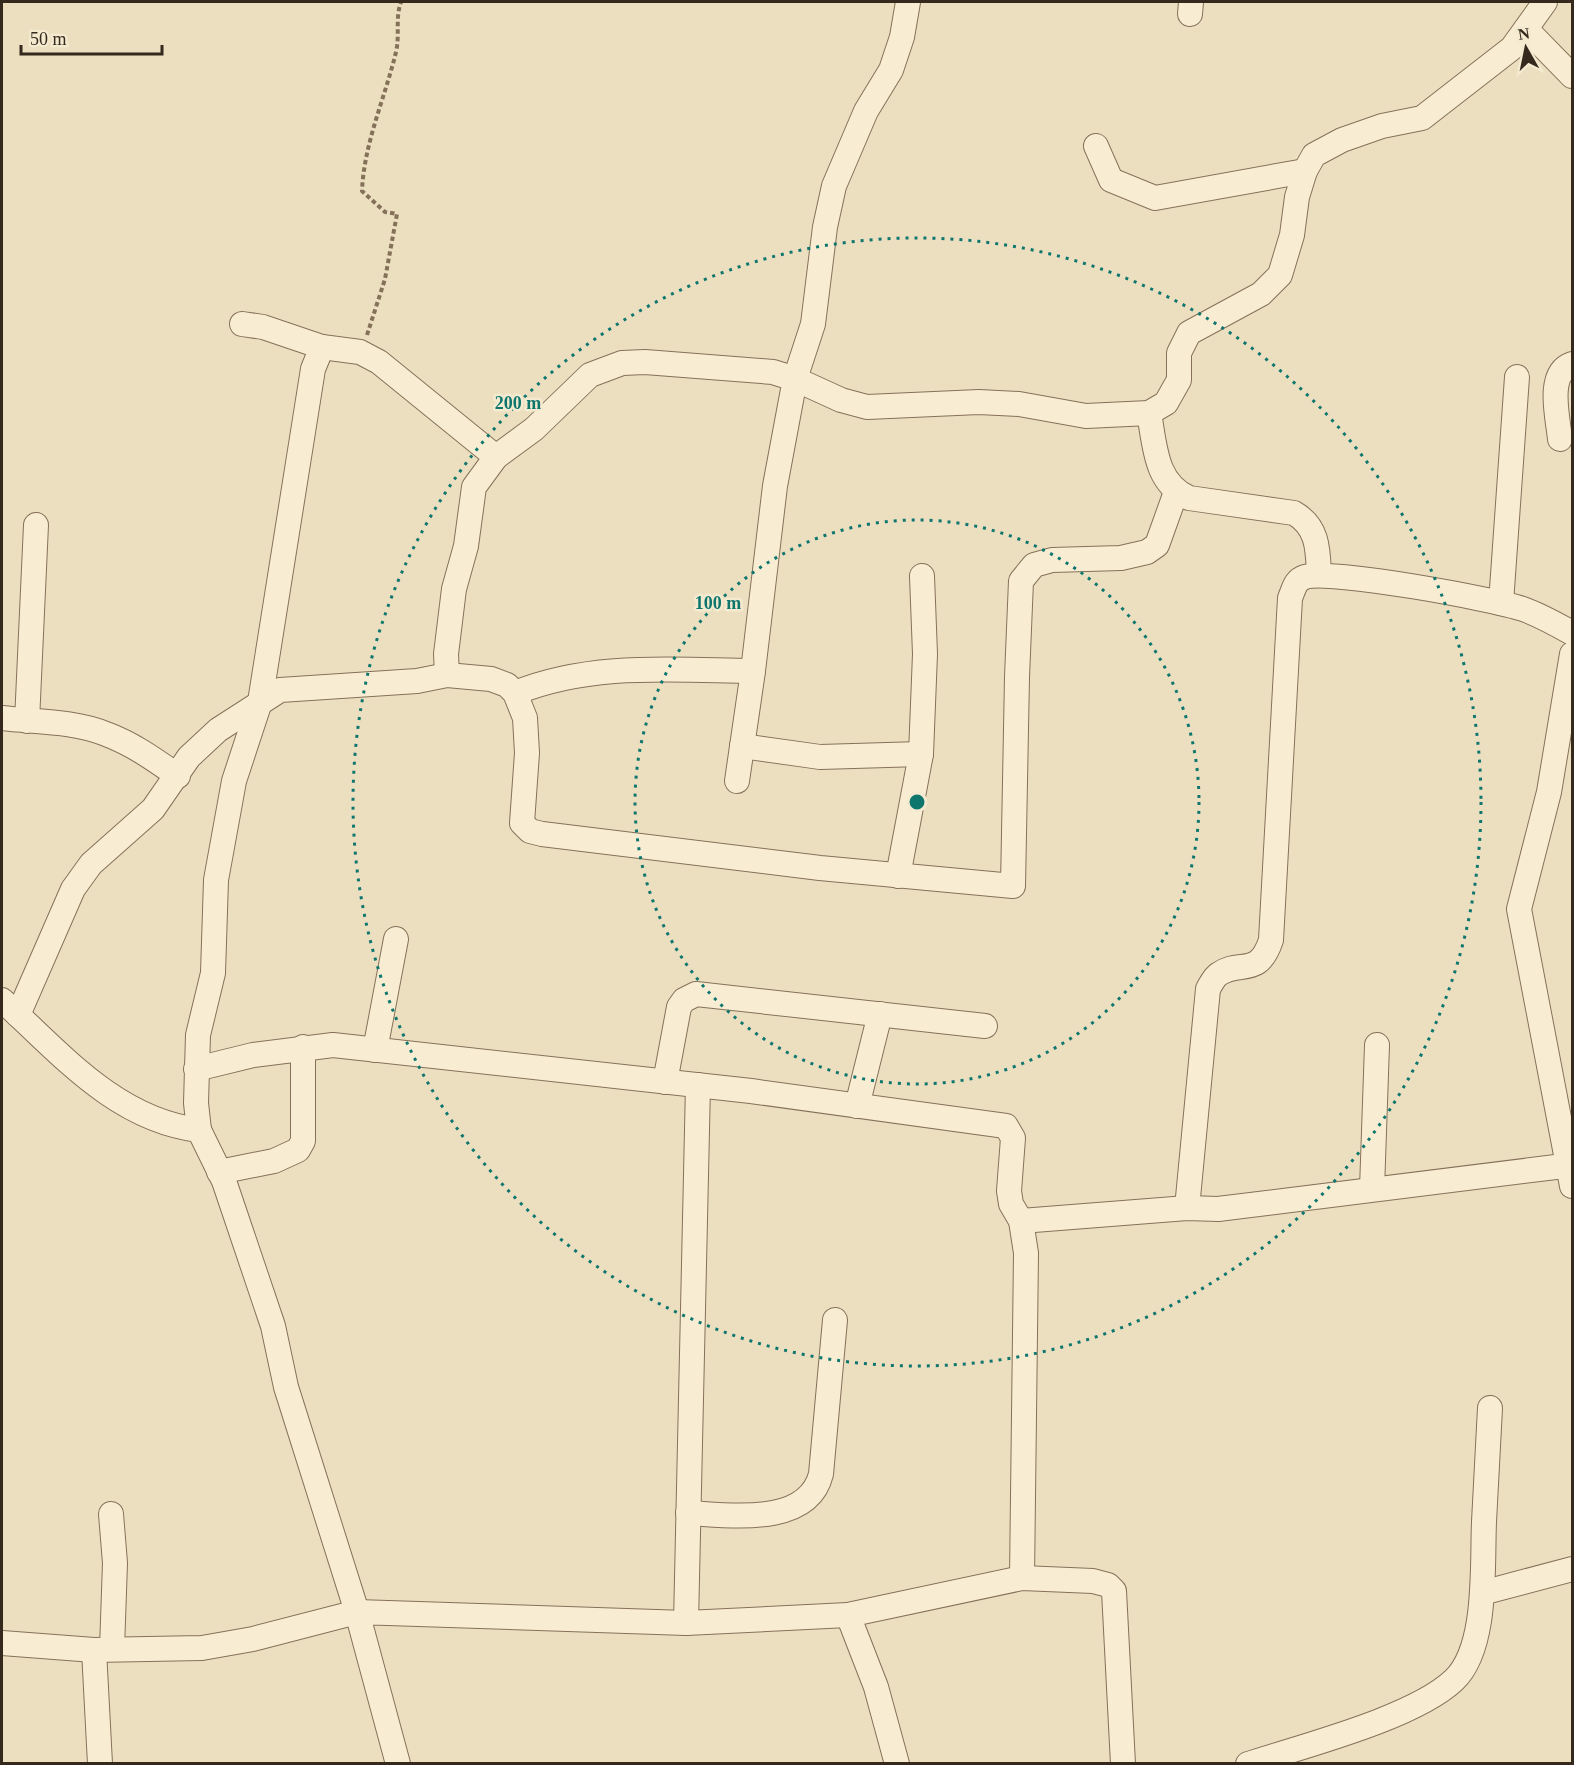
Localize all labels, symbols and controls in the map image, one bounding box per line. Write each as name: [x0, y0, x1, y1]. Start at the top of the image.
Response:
scale bar: [21, 18, 162, 56]
north arrow: [1496, 18, 1556, 78]
text: N: [1517, 24, 1531, 43]
text: 50 m: [30, 29, 67, 49]
text: 200 m: [495, 393, 541, 413]
text: 100 m: [695, 593, 741, 613]
centre of rings: [907, 792, 927, 812]

